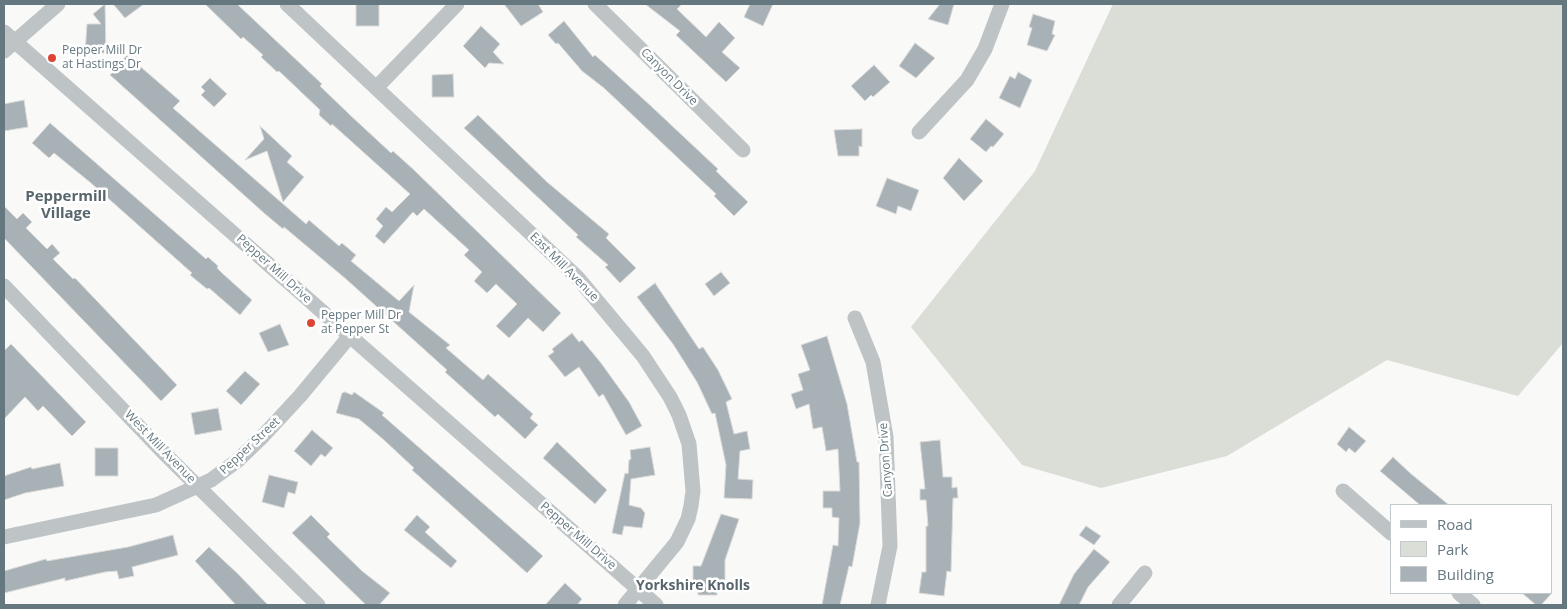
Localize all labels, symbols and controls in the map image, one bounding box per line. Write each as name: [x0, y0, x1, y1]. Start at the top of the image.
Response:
place label: Pepper Mill Dr at Hastings Dr: [62, 44, 142, 72]
street label: Canyon Drive: [638, 46, 700, 108]
marker: Pepper Mill Dr at Hastings Dr: [46, 52, 58, 64]
district label: Peppermill Village: [25, 188, 107, 223]
street label: East Mill Avenue: [527, 230, 601, 304]
street label: Pepper Mill Drive: [234, 232, 314, 306]
place label: Pepper Mill Dr at Pepper St: [321, 309, 401, 337]
marker: Pepper Mill Dr at Pepper St: [305, 317, 317, 329]
street label: West Mill Avenue: [122, 408, 198, 486]
street label: Pepper Street: [217, 415, 283, 477]
street label: Canyon Drive: [876, 422, 896, 498]
street label: Pepper Mill Drive: [537, 499, 619, 573]
legend: [1390, 504, 1552, 594]
text: Road: [1437, 514, 1473, 534]
text: Park: [1437, 539, 1468, 559]
text: Building: [1437, 564, 1494, 584]
district label: Yorkshire Knolls: [636, 578, 750, 594]

